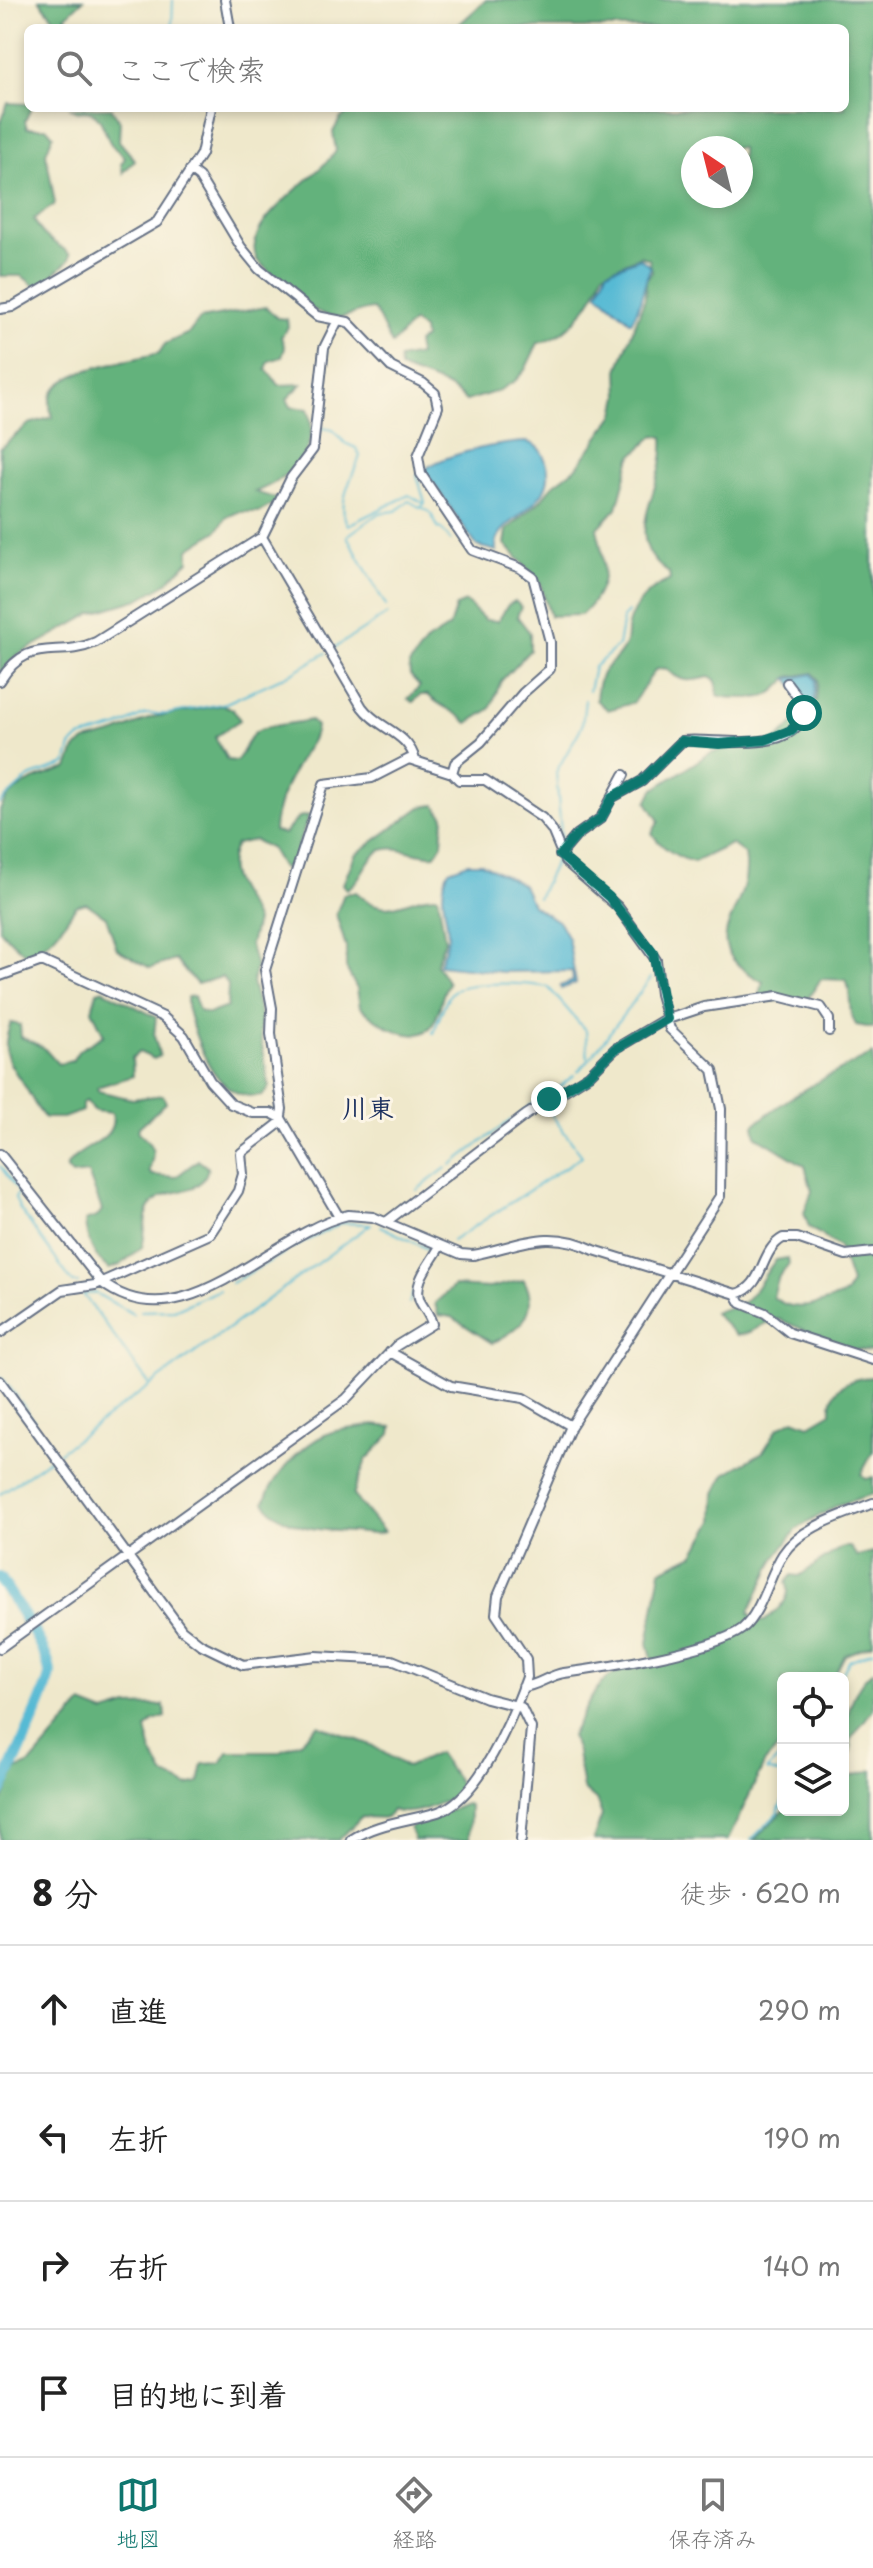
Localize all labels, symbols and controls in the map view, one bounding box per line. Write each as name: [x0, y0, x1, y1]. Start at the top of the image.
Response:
search box: [24, 24, 849, 112]
icon: search: [52, 46, 96, 90]
text: ここで検索: [116, 46, 266, 91]
north arrow: [681, 136, 753, 208]
route start: [786, 695, 822, 731]
route end: [531, 1081, 567, 1117]
district label: 川東: [342, 1088, 394, 1127]
map controls: [777, 1672, 849, 1816]
button: locate: [777, 1672, 849, 1744]
button: layers: [777, 1744, 849, 1816]
text: 8 分: [32, 1866, 98, 1918]
text: 徒歩 · 620 m: [680, 1873, 841, 1912]
icon: ahead: [32, 1987, 76, 2031]
text: 直進: [108, 1987, 168, 2032]
text: 290 m: [758, 1990, 841, 2029]
icon: left: [32, 2115, 76, 2159]
text: 左折: [108, 2115, 168, 2160]
text: 190 m: [764, 2118, 841, 2157]
icon: right: [32, 2243, 76, 2287]
text: 右折: [108, 2243, 168, 2288]
text: 140 m: [763, 2246, 841, 2285]
icon: arrive: [32, 2371, 76, 2415]
text: 目的地に到着: [108, 2371, 288, 2416]
tab: 地図: [116, 2473, 160, 2554]
tab: 経路: [392, 2473, 437, 2554]
tab: 保存済み: [669, 2473, 757, 2554]

